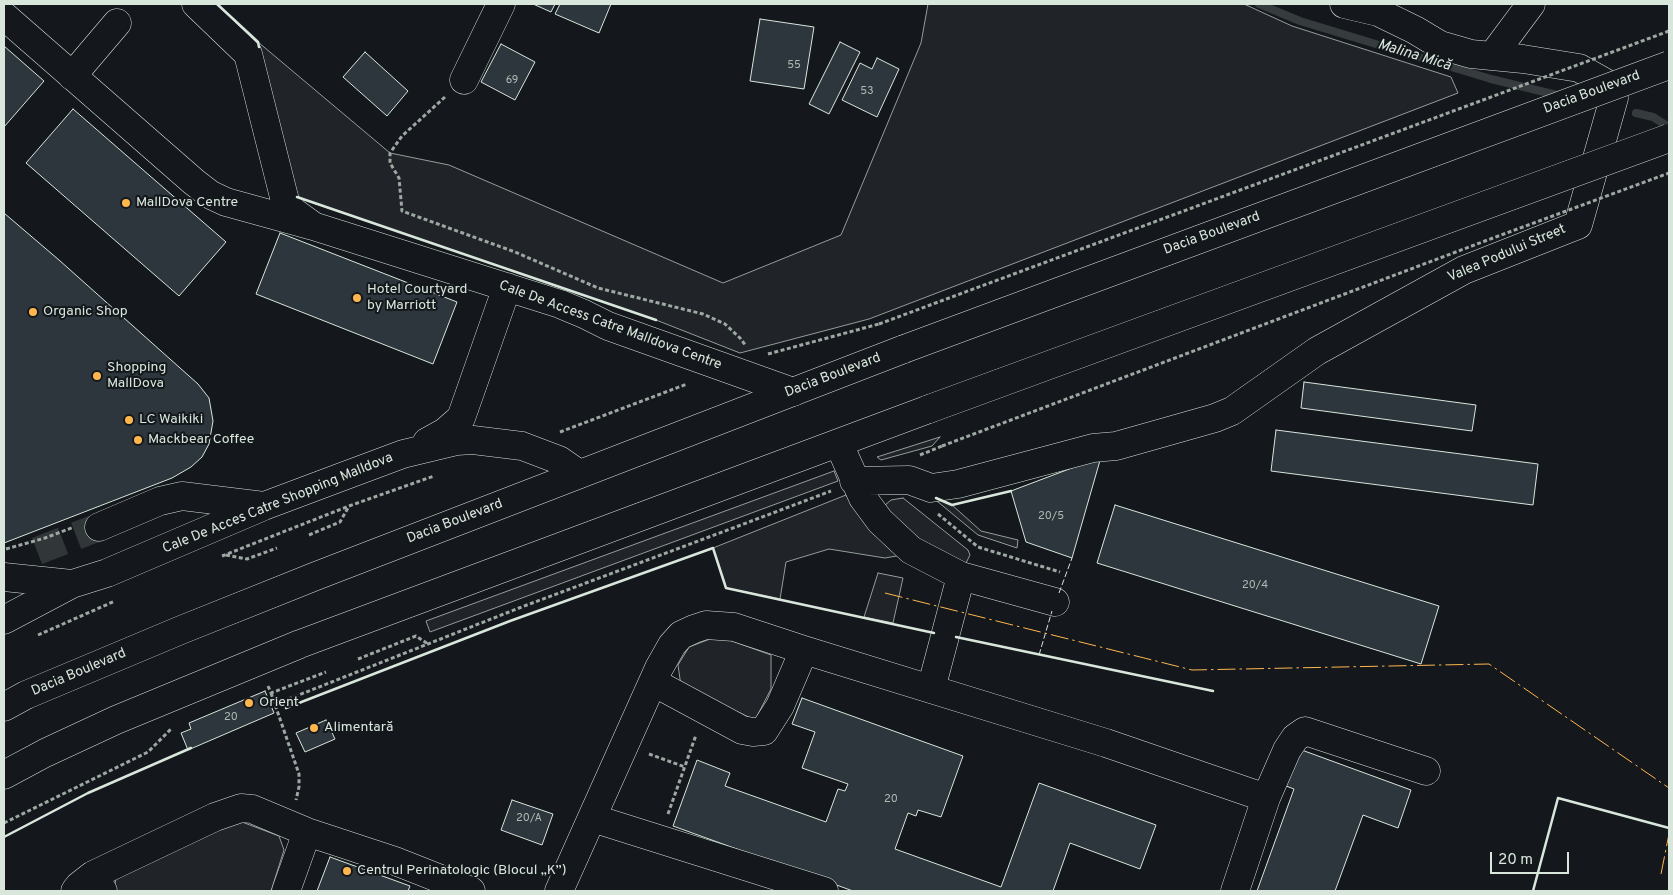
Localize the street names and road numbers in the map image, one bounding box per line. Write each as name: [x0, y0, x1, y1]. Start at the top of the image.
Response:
street label: Dacia Boulevard: [1541, 68, 1643, 118]
street label: Dacia Boulevard: [1161, 209, 1263, 259]
street label: Valea Podului Street: [1445, 221, 1569, 287]
street label: Cale De Access Catre Malldova Centre: [496, 278, 724, 374]
street label: Dacia Boulevard: [783, 350, 883, 402]
street label: Cale De Acces Catre Shopping Malldova: [160, 450, 396, 558]
street label: Dacia Boulevard: [405, 496, 505, 548]
street label: Dacia Boulevard: [29, 645, 129, 701]

